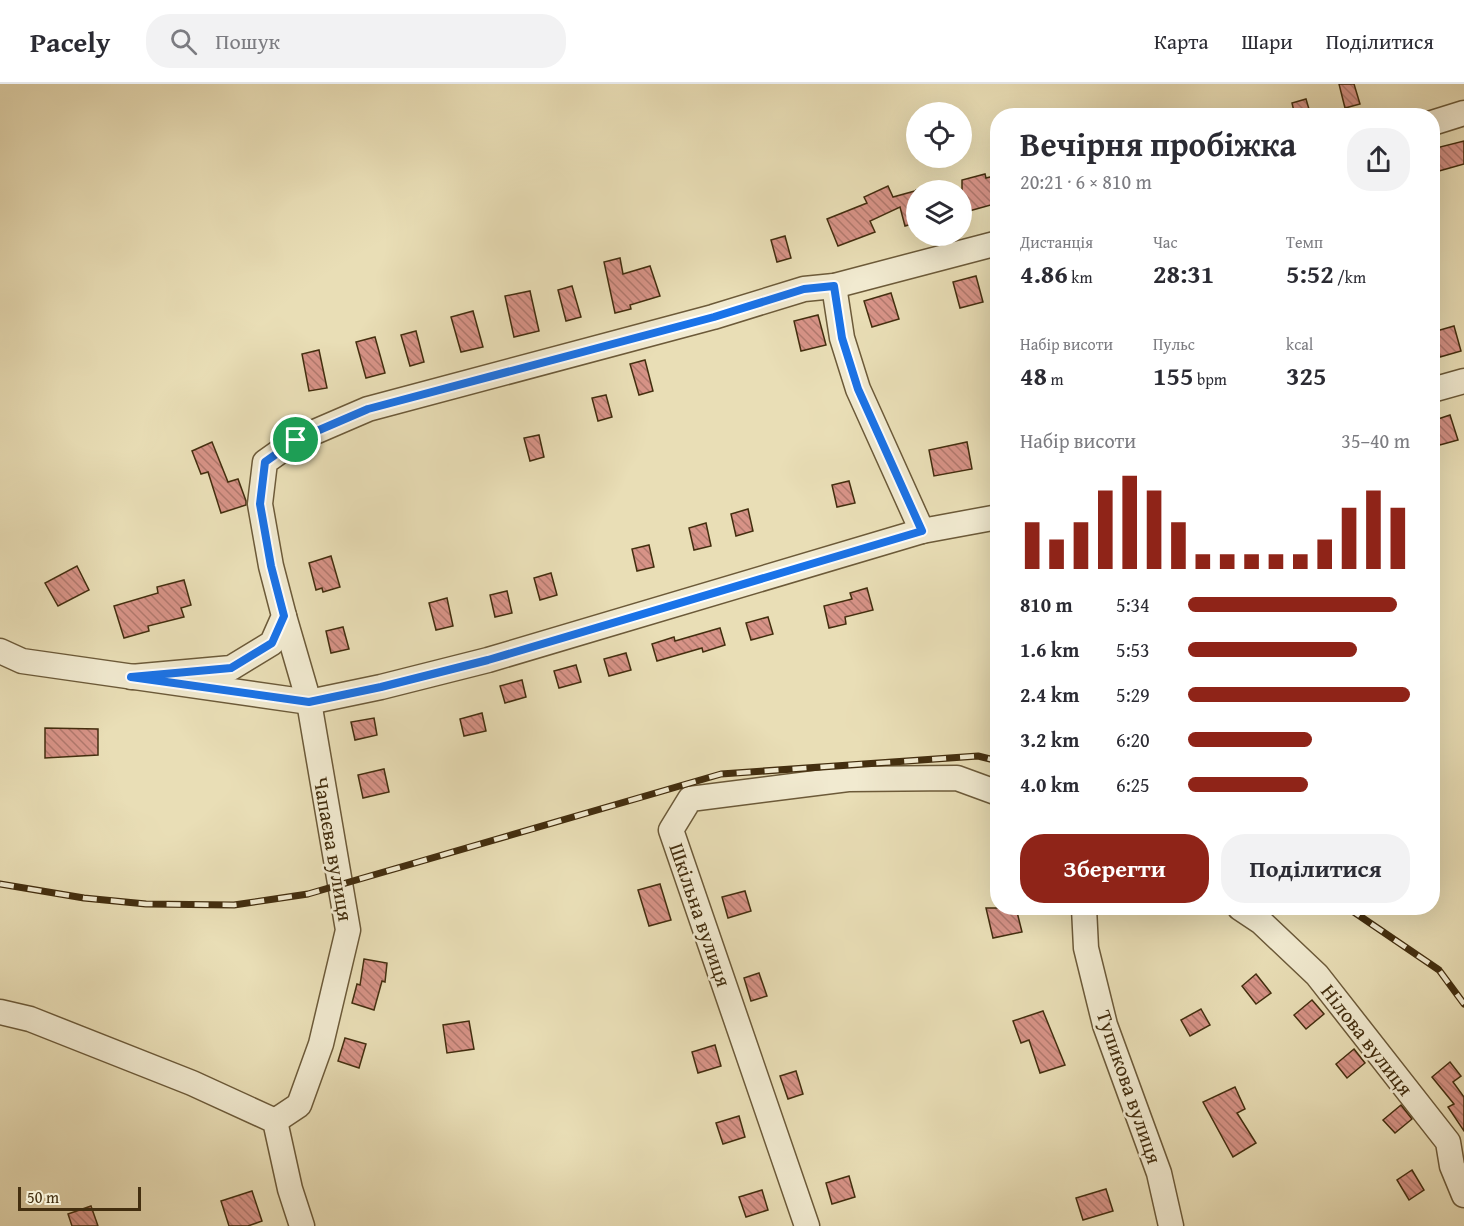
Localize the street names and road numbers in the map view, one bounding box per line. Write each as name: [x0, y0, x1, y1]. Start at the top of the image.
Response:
street label: Чапаєва вулиця: [306, 774, 362, 924]
street label: Шкільна вулиця: [661, 839, 740, 991]
street label: Нілова вулиця: [1314, 977, 1421, 1103]
street label: Тупикова вулиця: [1089, 1006, 1170, 1168]

